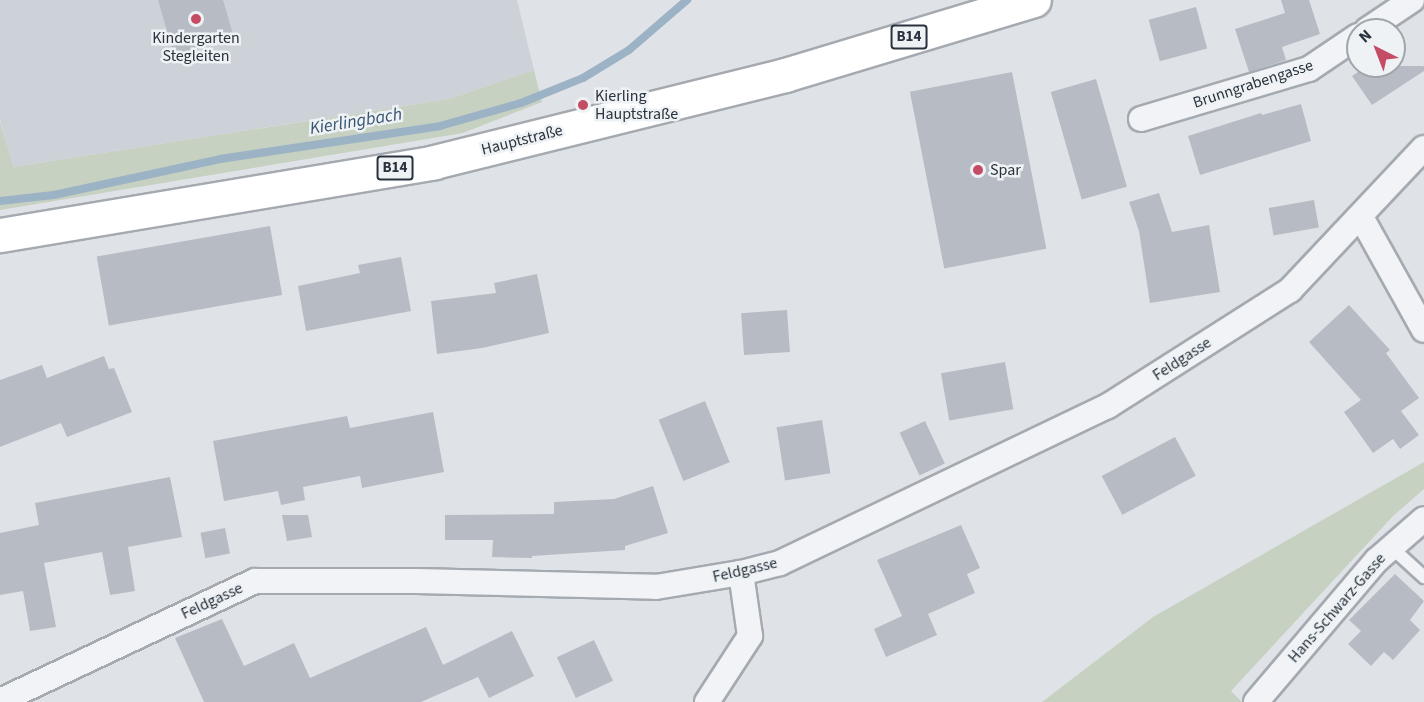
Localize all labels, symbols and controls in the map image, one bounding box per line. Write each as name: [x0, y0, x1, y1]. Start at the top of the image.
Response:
marker: Kindergarten Stegleiten: [189, 12, 203, 26]
north arrow: [1346, 18, 1406, 78]
text: N: [1354, 24, 1377, 48]
road number: B14: [890, 25, 928, 49]
place label: Kindergarten Stegleiten: [152, 28, 240, 66]
street label: Brunngrabengasse: [1190, 56, 1316, 112]
place label: Kierling Hauptstraße: [595, 86, 678, 124]
marker: Kierling Hauptstraße: [576, 98, 590, 112]
water label: Kierlingbach: [308, 104, 404, 140]
street label: Hauptstraße: [479, 121, 565, 159]
road number: B14: [376, 156, 414, 180]
place label: Spar: [990, 160, 1021, 180]
marker: Spar: [971, 163, 985, 177]
street label: Feldgasse: [1149, 333, 1215, 385]
street label: Hans-Schwarz-Gasse: [1284, 549, 1390, 667]
street label: Feldgasse: [711, 553, 779, 587]
street label: Feldgasse: [178, 578, 246, 624]

